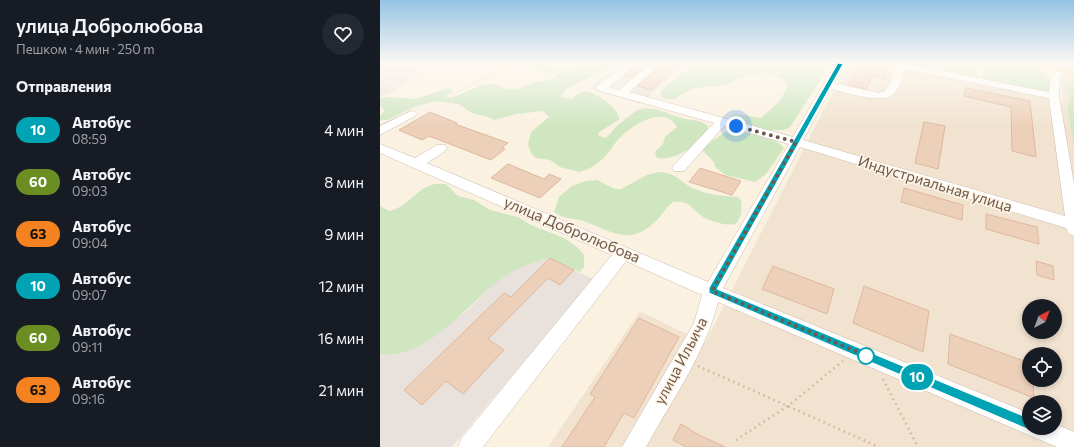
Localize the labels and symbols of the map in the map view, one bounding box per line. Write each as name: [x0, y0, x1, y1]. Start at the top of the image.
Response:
your location: [726, 116, 746, 136]
street label: Индустриальная улица: [856, 151, 1014, 215]
street label: улица Добролюбова: [502, 192, 643, 266]
north arrow: [1022, 299, 1062, 339]
street label: улица Ильича: [650, 314, 711, 407]
unlabelled marker: [857, 347, 875, 365]
line badge: 10: [899, 364, 935, 390]

